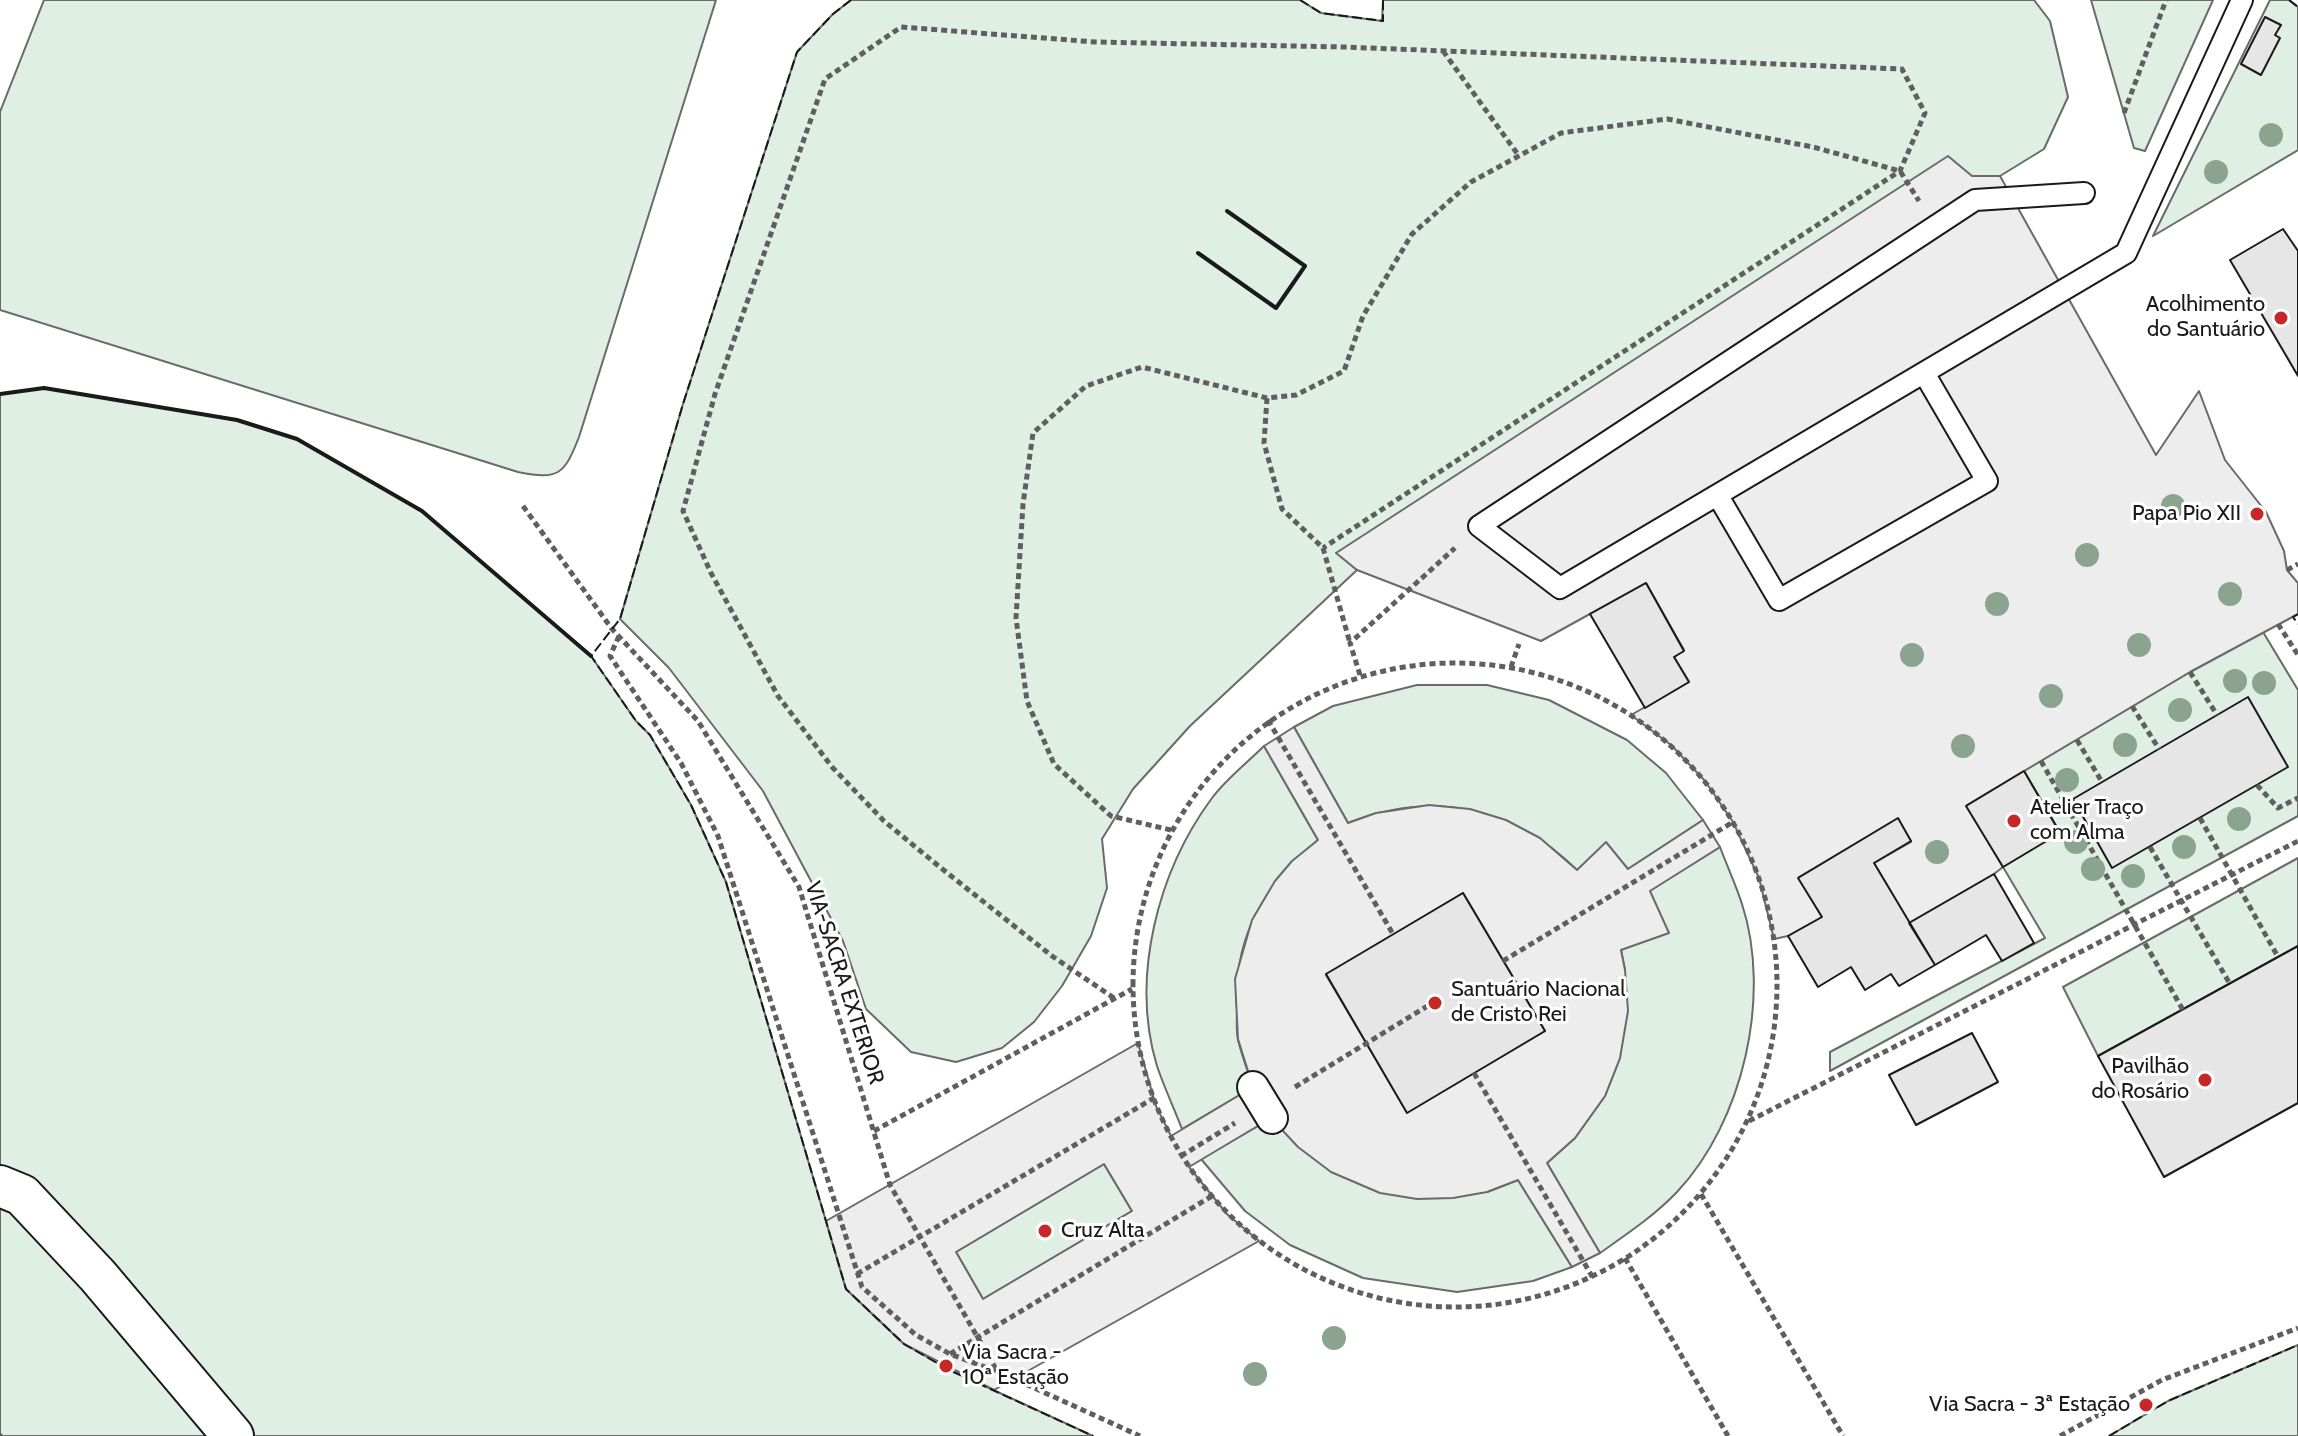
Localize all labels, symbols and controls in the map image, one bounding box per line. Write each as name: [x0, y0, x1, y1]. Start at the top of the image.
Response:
place label: Acolhimento do Santuário: [2146, 292, 2265, 344]
marker: Acolhimento do Santuário: [2272, 309, 2290, 327]
place label: Papa Pio XII: [2132, 501, 2241, 527]
marker: Papa Pio XII: [2248, 505, 2266, 523]
place label: Atelier Traço com Alma: [2030, 795, 2144, 846]
marker: Atelier Traço com Alma: [2005, 812, 2023, 830]
street label: VIA-SACRA EXTERIOR: [799, 878, 889, 1088]
place label: Santuário Nacional de Cristo Rei: [1451, 977, 1625, 1028]
marker: Santuário Nacional de Cristo Rei: [1426, 994, 1444, 1012]
place label: Pavilhão do Rosário: [2091, 1054, 2189, 1106]
marker: Pavilhão do Rosário: [2196, 1071, 2214, 1089]
place label: Cruz Alta: [1061, 1218, 1145, 1244]
marker: Cruz Alta: [1036, 1222, 1054, 1240]
place label: Via Sacra - 10ª Estação: [962, 1340, 1069, 1392]
marker: Via Sacra - 10ª Estação: [937, 1357, 955, 1375]
place label: Via Sacra - 3ª Estação: [1929, 1392, 2130, 1418]
marker: Via Sacra - 3ª Estação: [2137, 1396, 2155, 1414]

